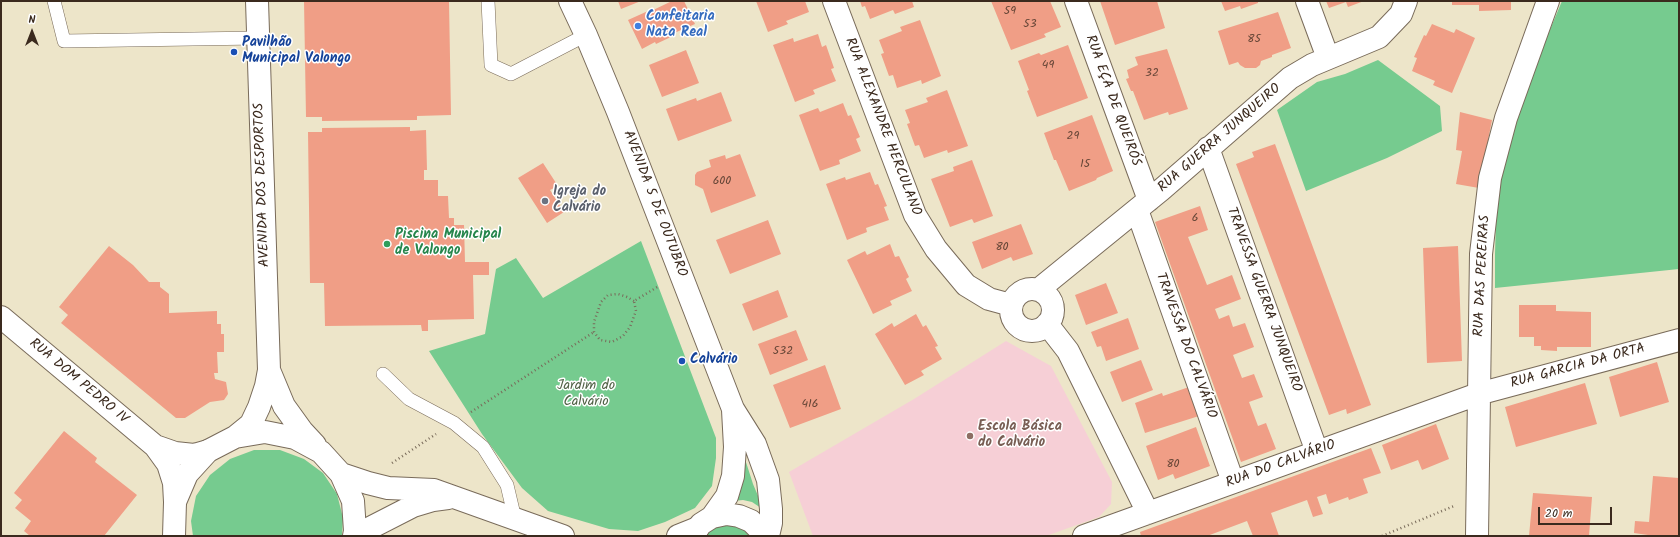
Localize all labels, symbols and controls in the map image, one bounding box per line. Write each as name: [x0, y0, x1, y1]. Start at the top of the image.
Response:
house number: 59: [1004, 5, 1016, 19]
place label: Confeitaria Nata Real: [646, 10, 715, 42]
text: N: [29, 11, 35, 29]
north arrow: [12, 12, 52, 52]
house number: 53: [1023, 18, 1037, 32]
marker: Confeitaria Nata Real: [633, 21, 643, 31]
street label: RUA EÇA DE QUEIRÓS: [1080, 33, 1144, 169]
house number: 85: [1247, 33, 1261, 47]
place label: Pavilhão Municipal Valongo: [242, 36, 351, 68]
street label: RUA ALEXANDRE HERCULANO: [840, 36, 924, 218]
marker: Pavilhão Municipal Valongo: [229, 47, 239, 57]
house number: 49: [1042, 59, 1054, 73]
house number: 32: [1145, 67, 1159, 81]
street label: RUA GUERRA JUNQUEIRO: [1155, 81, 1285, 197]
street label: AVENIDA DOS DESPORTOS: [252, 103, 274, 267]
street label: AVENIDA 5 DE OUTUBRO: [618, 128, 690, 280]
house number: 29: [1067, 130, 1079, 144]
house number: 15: [1080, 158, 1090, 172]
house number: 600: [713, 175, 731, 189]
place label: Igreja do Calvário: [553, 185, 606, 218]
marker: Igreja do Calvário: [540, 196, 550, 206]
street label: TRAVESSA GUERRA JUNQUEIRO: [1222, 205, 1304, 395]
house number: 6: [1192, 212, 1198, 226]
street label: RUA DAS PEREIRAS: [1471, 215, 1495, 337]
place label: Piscina Municipal de Valongo: [395, 228, 501, 260]
marker: Piscina Municipal de Valongo: [382, 239, 392, 249]
house number: 80: [995, 241, 1009, 255]
street label: TRAVESSA DO CALVÁRIO: [1151, 271, 1219, 421]
street label: RUA DOM PEDRO IV: [25, 336, 131, 428]
street label: RUA GARCIA DA ORTA: [1509, 341, 1647, 393]
house number: 532: [773, 345, 793, 359]
place label: Calvário: [690, 353, 738, 369]
marker: Calvário: [677, 356, 687, 366]
park label: Jardim do Calvário: [557, 379, 615, 412]
house number: 416: [801, 398, 819, 412]
place label: Escola Básica do Calvário: [978, 420, 1062, 452]
marker: Escola Básica do Calvário: [965, 431, 975, 441]
street label: RUA DO CALVÁRIO: [1224, 437, 1338, 493]
house number: 80: [1166, 458, 1180, 472]
scale bar: [1540, 499, 1614, 525]
text: 20 m: [1545, 504, 1572, 523]

